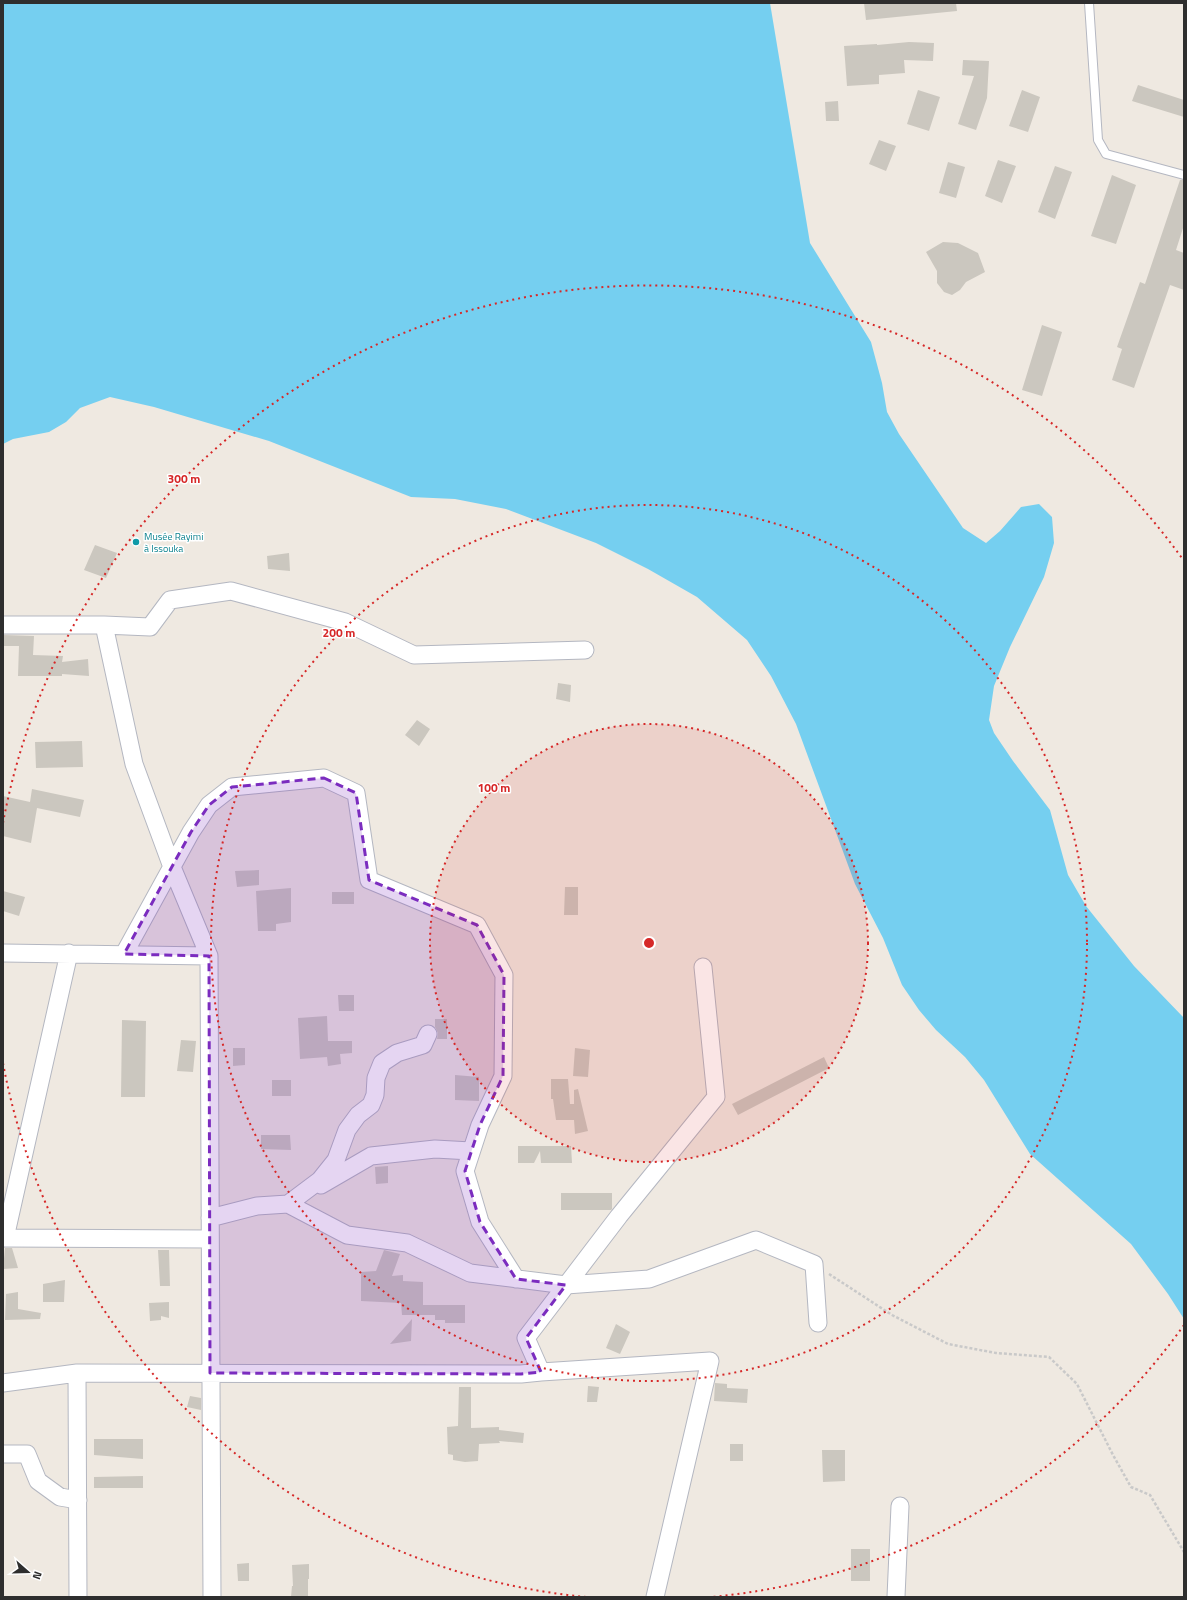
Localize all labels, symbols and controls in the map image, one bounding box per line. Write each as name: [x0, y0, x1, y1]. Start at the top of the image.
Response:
text: 300 m: [168, 469, 200, 488]
place label: Musée Rayimi à Issouka: [144, 529, 203, 556]
marker: Musée Rayimi à Issouka: [131, 537, 141, 547]
text: 200 m: [323, 623, 355, 642]
text: 100 m: [478, 778, 510, 797]
centre of rings: [642, 936, 656, 950]
north arrow: [8, 1552, 48, 1592]
text: N: [29, 1569, 46, 1582]

